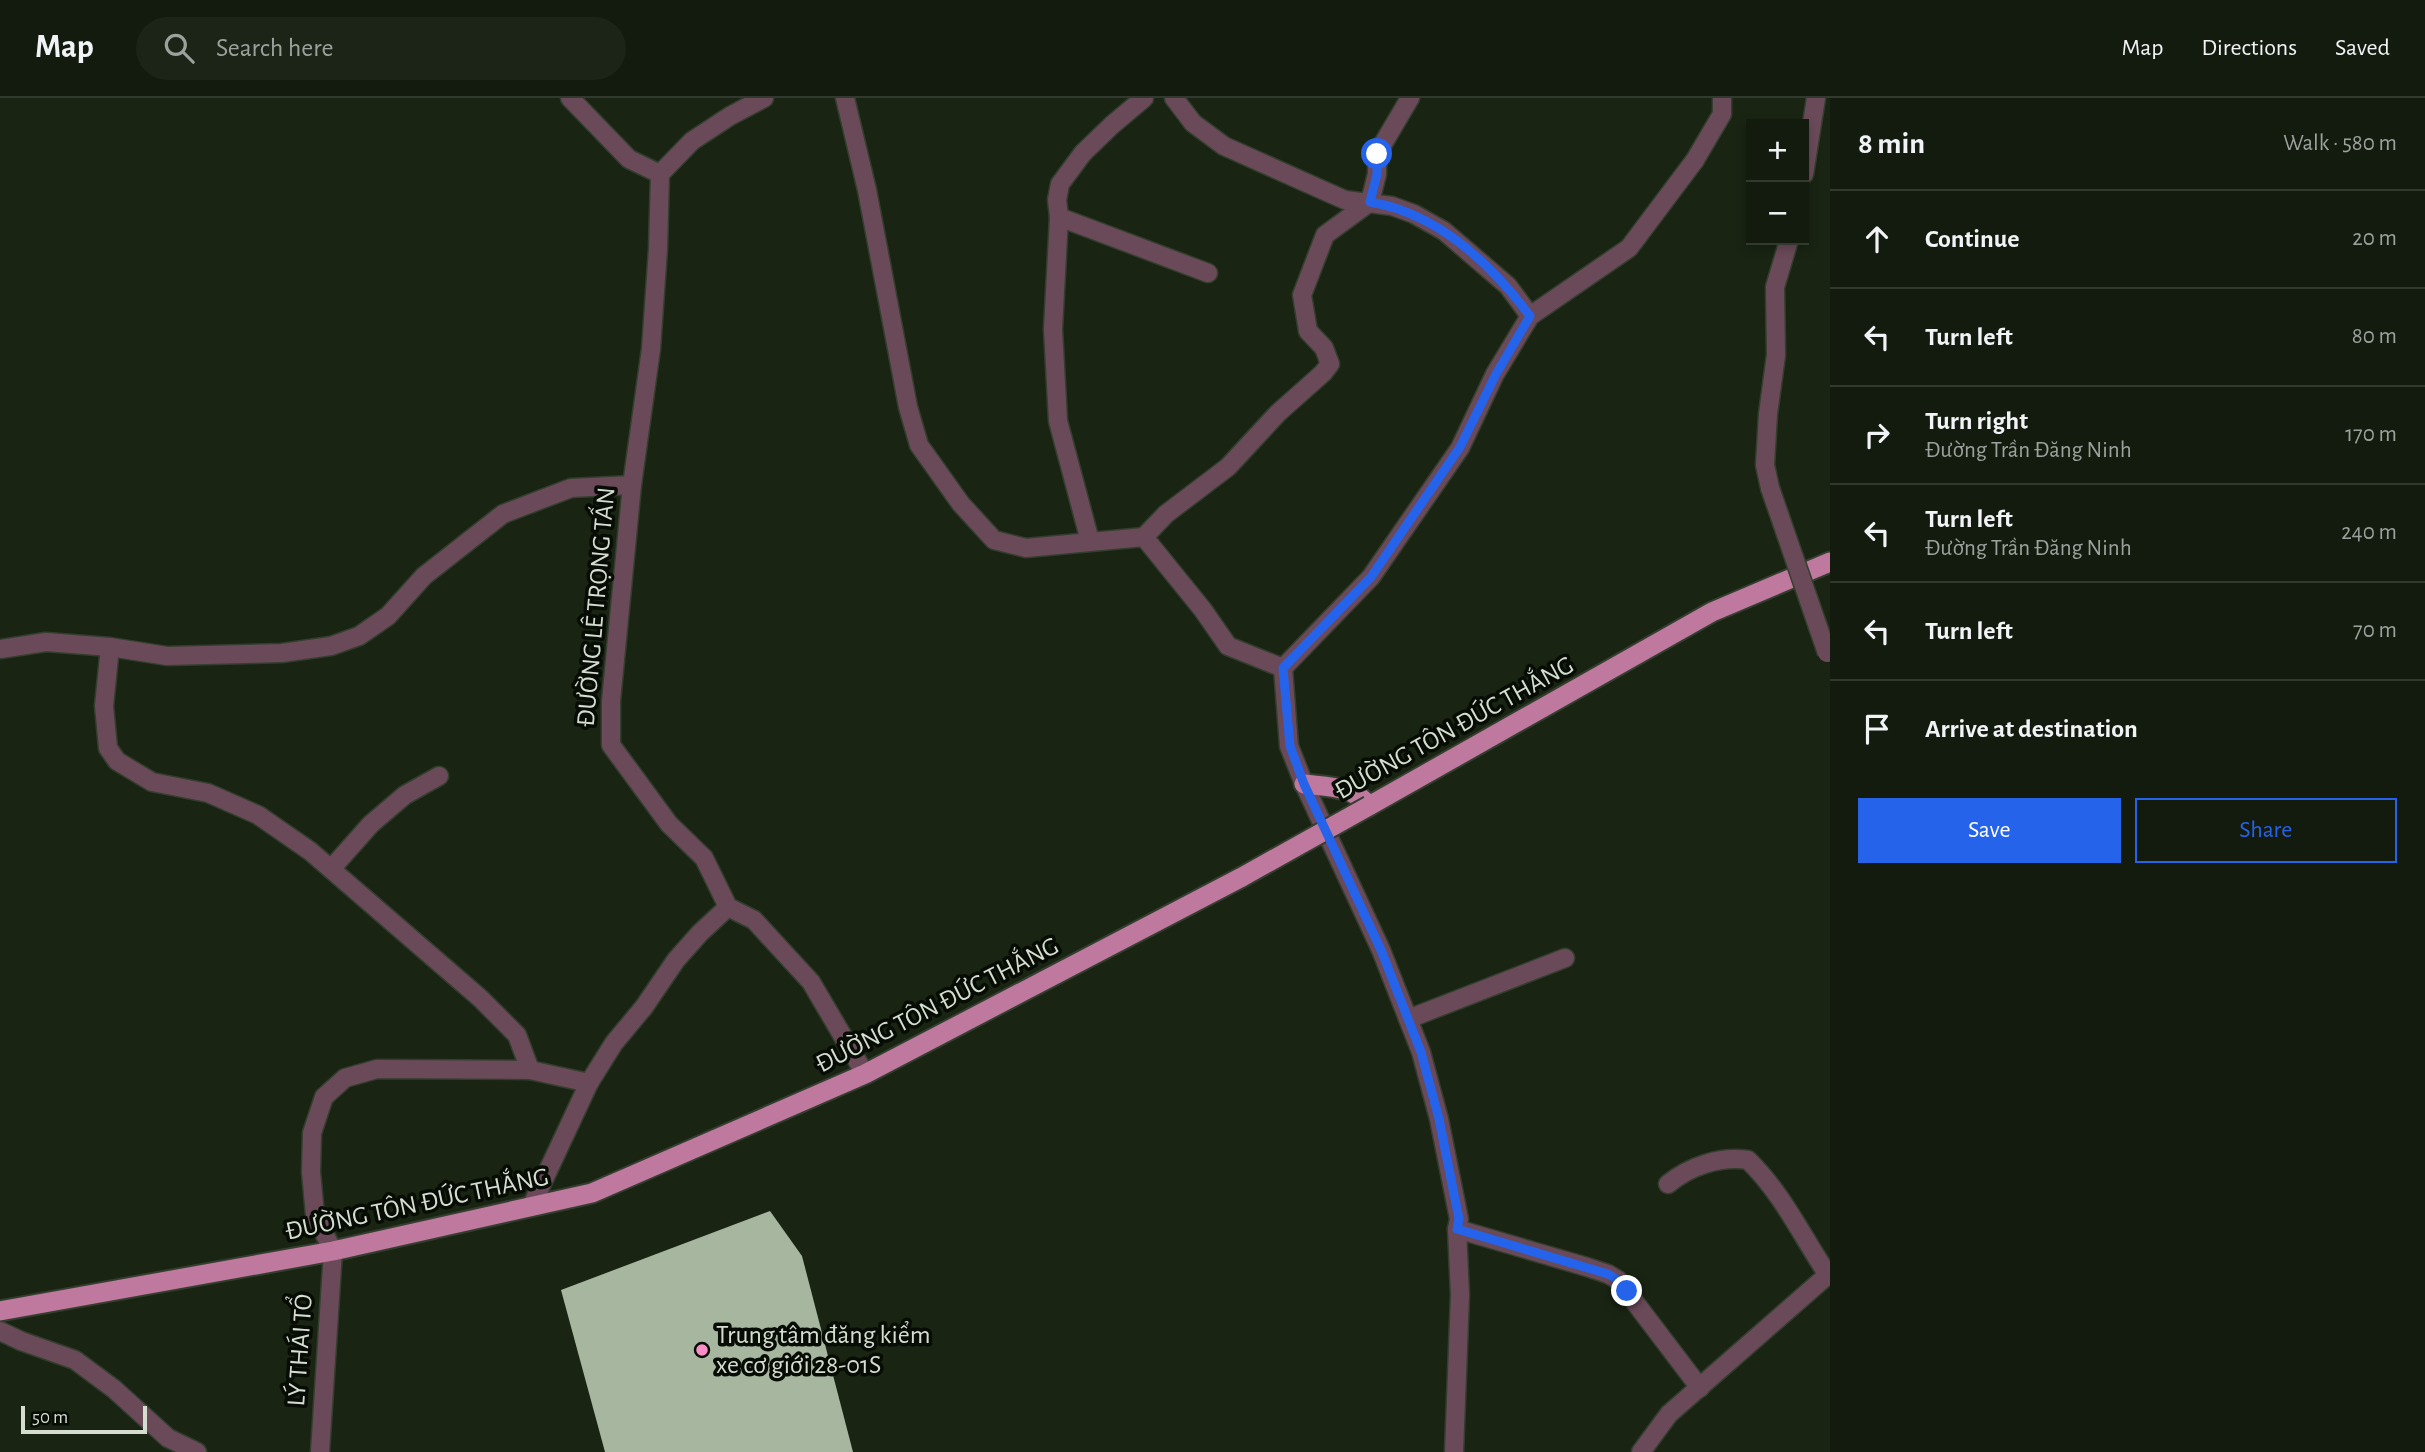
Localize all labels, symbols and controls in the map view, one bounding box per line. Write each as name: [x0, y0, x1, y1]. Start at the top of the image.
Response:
search box: [136, 17, 626, 80]
icon: search: [160, 29, 198, 67]
text: Map: [35, 31, 94, 64]
text: Search here: [216, 35, 334, 61]
text: Map: [2121, 36, 2163, 60]
text: Directions: [2201, 36, 2297, 60]
text: Saved: [2335, 36, 2390, 60]
map controls: [1746, 119, 1809, 245]
button: +: [1746, 119, 1809, 182]
text: 8 min: [1858, 129, 1925, 159]
text: Walk · 580 m: [2283, 132, 2397, 155]
route start: [1361, 138, 1392, 169]
button: −: [1746, 182, 1809, 245]
icon: ahead: [1858, 220, 1896, 258]
text: Continue: [1925, 226, 2020, 252]
text: 20 m: [2352, 227, 2397, 250]
icon: left: [1858, 318, 1896, 356]
text: Turn left: [1925, 324, 2013, 350]
text: 80 m: [2352, 325, 2397, 348]
text: Turn right: [1925, 408, 2028, 434]
icon: right: [1858, 416, 1896, 454]
text: 170 m: [2345, 423, 2397, 446]
text: Đường Trần Đăng Ninh: [1925, 439, 2132, 462]
street label: ĐƯỜNG LÊ TRỌNG TẤN: [569, 486, 619, 728]
text: Turn left: [1925, 506, 2013, 532]
icon: left: [1858, 514, 1896, 552]
text: 240 m: [2341, 521, 2397, 544]
text: Đường Trần Đăng Ninh: [1925, 537, 2132, 560]
icon: left: [1858, 612, 1896, 650]
text: Turn left: [1925, 618, 2013, 644]
text: 70 m: [2353, 619, 2397, 642]
street label: ĐƯỜNG TÔN ĐỨC THẮNG: [1328, 648, 1578, 804]
icon: arrive: [1858, 710, 1896, 748]
text: Arrive at destination: [1925, 716, 2138, 742]
button: Save: [1858, 798, 2121, 863]
button: Share: [2135, 798, 2397, 863]
street label: ĐƯỜNG TÔN ĐỨC THẮNG: [810, 929, 1063, 1078]
street label: ĐƯỜNG TÔN ĐỨC THẮNG: [282, 1159, 551, 1245]
route end: [1611, 1275, 1642, 1306]
street label: LÝ THÁI TỔ: [278, 1293, 317, 1407]
place label: Trung tâm đăng kiểm xe cơ giới 28-01S: [716, 1321, 931, 1378]
marker: Trung tâm đăng kiểm xe cơ giới 28-01S: [694, 1342, 710, 1358]
scale bar: [21, 1403, 147, 1435]
text: 50 m: [32, 1408, 68, 1427]

